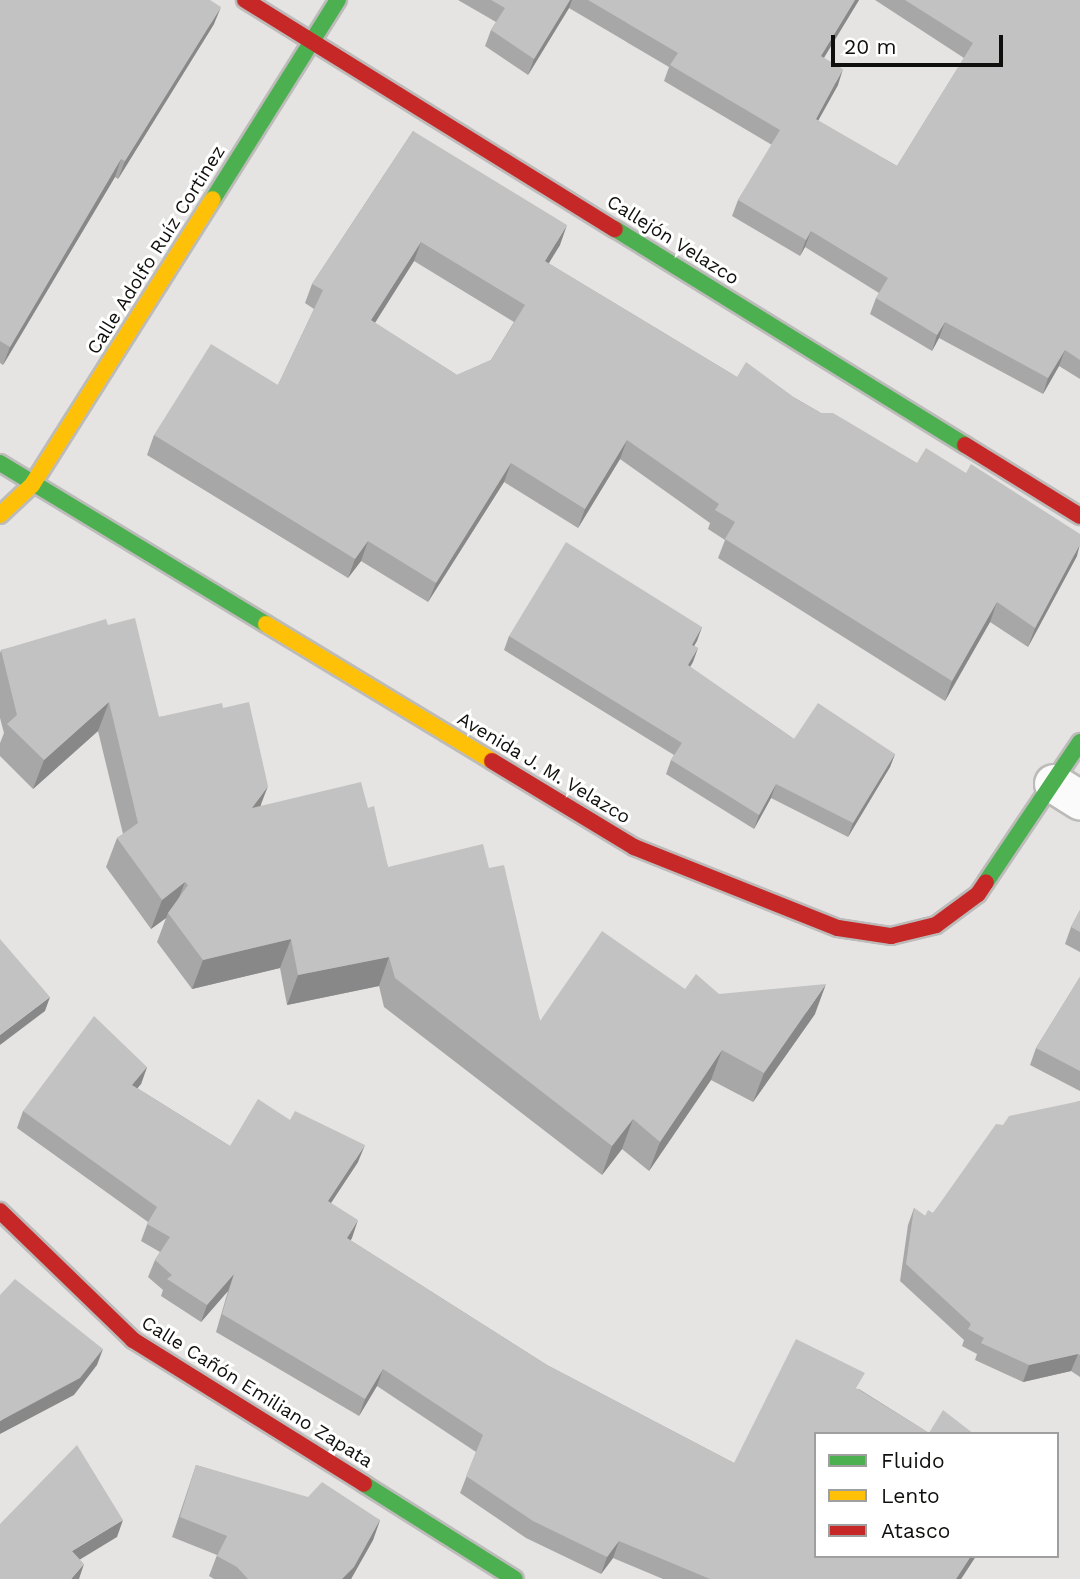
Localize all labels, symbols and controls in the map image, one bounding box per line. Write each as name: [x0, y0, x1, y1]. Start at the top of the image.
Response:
scale bar: [835, 21, 1006, 65]
text: 20 m: [844, 34, 896, 59]
street label: Calle Adolfo Ruíz Cortinez: [82, 141, 230, 359]
street label: Callejón Velazco: [602, 190, 744, 290]
street label: Avenida J. M. Velazco: [453, 707, 635, 829]
street label: Calle Cañón Emiliano Zapata: [137, 1311, 377, 1473]
legend: [814, 1432, 1059, 1558]
text: Fluido: [881, 1448, 945, 1473]
text: Lento: [881, 1483, 940, 1508]
text: Atasco: [881, 1518, 950, 1543]

